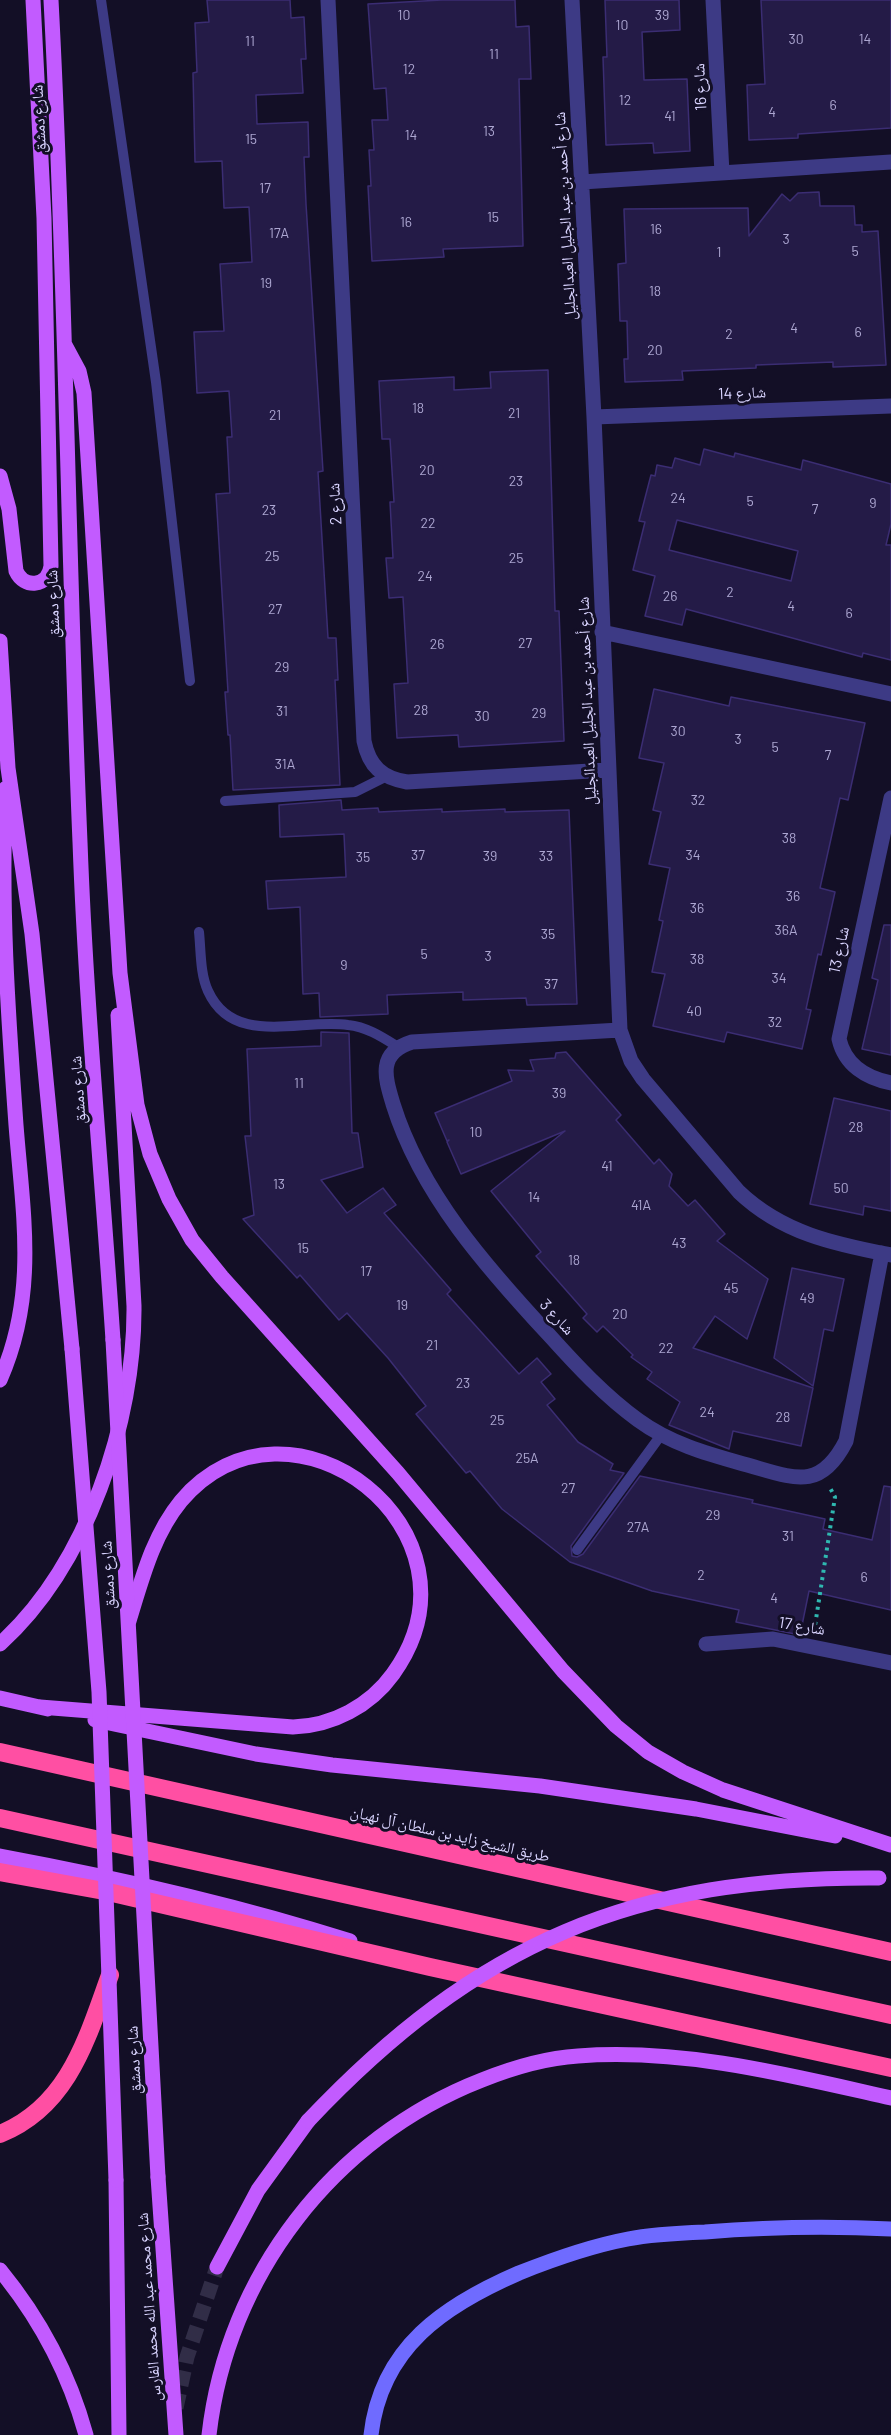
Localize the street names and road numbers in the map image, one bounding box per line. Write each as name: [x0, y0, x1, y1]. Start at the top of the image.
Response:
street label: شارع 16: [689, 63, 711, 111]
street label: شارع دمشق: [28, 84, 50, 154]
street label: شارع أحمد بن عبد الجليل العبدالجليل: [550, 111, 580, 321]
street label: شارع 14: [718, 383, 766, 403]
street label: شارع 2: [324, 482, 346, 526]
street label: شارع دمشق: [42, 569, 64, 639]
street label: شارع أحمد بن عبد الجليل العبدالجليل: [574, 596, 600, 806]
street label: شارع 13: [825, 925, 853, 975]
street label: شارع دمشق: [66, 1055, 90, 1125]
street label: شارع 3: [536, 1295, 578, 1339]
street label: شارع دمشق: [97, 1540, 119, 1610]
street label: شارع 17: [777, 1613, 827, 1639]
street label: طريق الشيخ زايد بن سلطان آل نهيان: [348, 1802, 552, 1866]
street label: شارع دمشق: [123, 2025, 145, 2095]
street label: شارع محمد عبد الله محمد الفارس: [133, 2212, 165, 2402]

